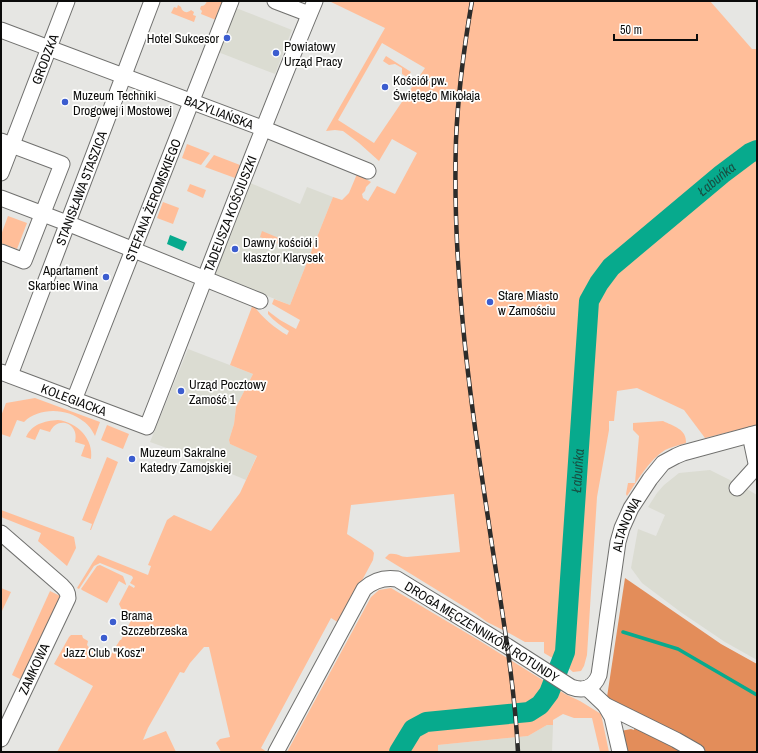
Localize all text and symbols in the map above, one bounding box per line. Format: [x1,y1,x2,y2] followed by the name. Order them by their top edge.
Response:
[614,16,697,42] scale bar
[620,22,642,38] text: 50 m
[147,30,219,47] place label: Hotel Sukcesor
[27,31,62,87] street label: GRODZKA
[222,33,232,43] marker: Hotel Sukcesor
[284,38,343,70] place label: Powiatowy Urząd Pracy
[271,48,281,58] marker: Powiatowy Urząd Pracy
[393,72,480,104] place label: Kościół pw. Świętego Mikołaja
[380,82,390,92] marker: Kościół pw. Świętego Mikołaja
[73,87,172,119] place label: Muzeum Techniki Drogowej i Mostowej
[182,91,257,133] street label: BAZYLIAŃSKA
[60,97,70,107] marker: Muzeum Techniki Drogowej i Mostowej
[52,128,111,248] street label: STANISŁAWA STASZICA
[121,136,185,264] street label: STEFANA ŻEROMSKIEGO
[200,153,260,274] street label: TADEUSZA KOŚCIUSZKI
[693,158,739,200] water label: Łabuńka
[243,234,324,266] place label: Dawny kościół i klasztor Klarysek
[230,244,240,254] marker: Dawny kościół i klasztor Klarysek
[28,262,98,294] place label: Apartament Skarbiec Wina
[101,272,111,282] marker: Apartament Skarbiec Wina
[498,287,559,319] place label: Stare Miasto w Zamościu
[485,297,495,307] marker: Stare Miasto w Zamościu
[189,376,267,408] place label: Urząd Pocztowy Zamość 1
[39,379,110,420] street label: KOLEGIACKA
[176,386,186,396] marker: Urząd Pocztowy Zamość 1
[140,444,231,476] place label: Muzeum Sakralne Katedry Zamojskiej
[567,448,588,494] water label: Łabuńka
[127,454,137,464] marker: Muzeum Sakralne Katedry Zamojskiej
[608,493,645,554] street label: ALTANOWA
[402,577,562,686] street label: DROGA MĘCZENNIKÓW ROTUNDY
[121,607,187,639] place label: Brama Szczebrzeska
[108,617,118,627] marker: Brama Szczebrzeska
[99,633,109,643] marker: Jazz Club "Kosz"
[15,640,54,697] street label: ZAMKOWA
[63,644,145,661] place label: Jazz Club "Kosz"

